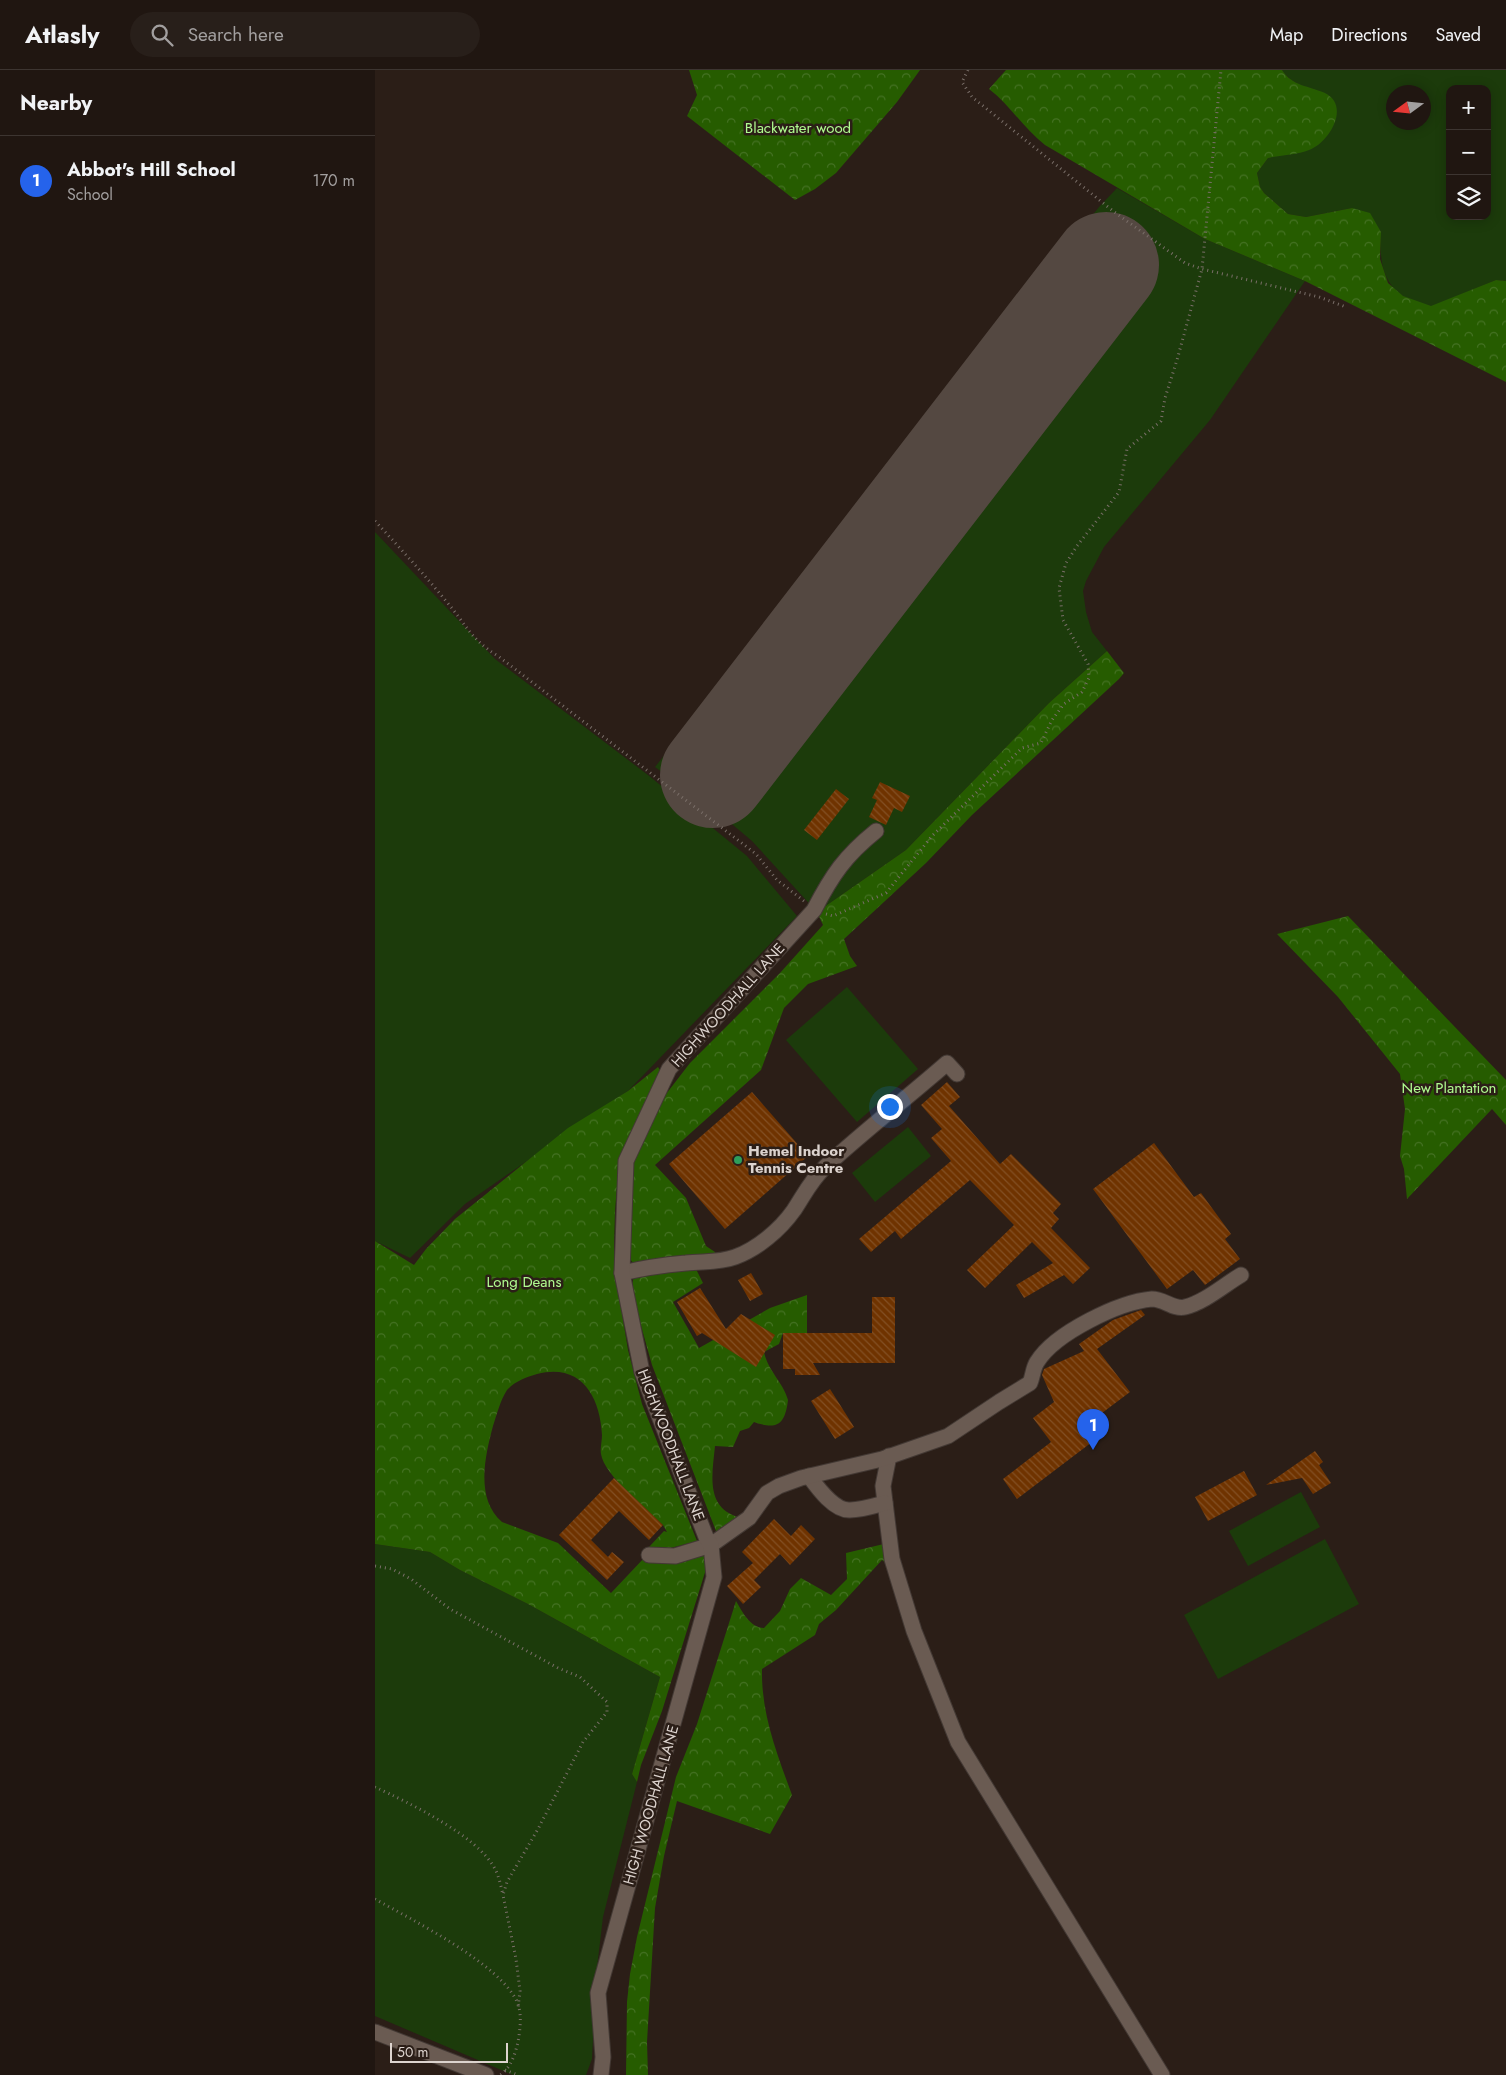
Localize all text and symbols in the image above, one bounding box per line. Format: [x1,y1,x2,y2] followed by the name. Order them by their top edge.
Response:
[130,12,480,57] search box
[25,17,100,52] text: Atlasly
[148,21,176,49] icon: search
[188,21,284,48] text: Search here
[1270,22,1303,48] text: Map
[1331,22,1407,48] text: Directions
[1435,22,1481,48] text: Saved
[1386,85,1431,130] north arrow
[1446,85,1491,220] map controls
[1446,85,1491,130] button: +
[20,88,92,118] text: Nearby
[745,117,851,139] park label: Blackwater wood
[1446,130,1491,175] button: −
[67,156,236,183] text: Abbot's Hill School
[32,169,40,192] text: 1
[313,169,355,192] text: 170 m
[1446,175,1491,220] button: layers
[67,183,113,206] text: School
[666,938,790,1072] street label: HIGHWOODHALL LANE
[1402,1077,1496,1099] park label: New Plantation
[877,1094,903,1120] your location
[748,1140,845,1179] place label: Hemel Indoor Tennis Centre
[732,1154,744,1166] marker: Hemel Indoor Tennis Centre
[487,1271,561,1293] park label: Long Deans
[632,1366,710,1524] street label: HIGHWOODHALL LANE
[1077,1409,1109,1450] pin: 1
[618,1722,684,1888] street label: HIGH WOODHALL LANE
[390,2040,507,2063] scale bar
[397,2042,428,2062] text: 50 m

